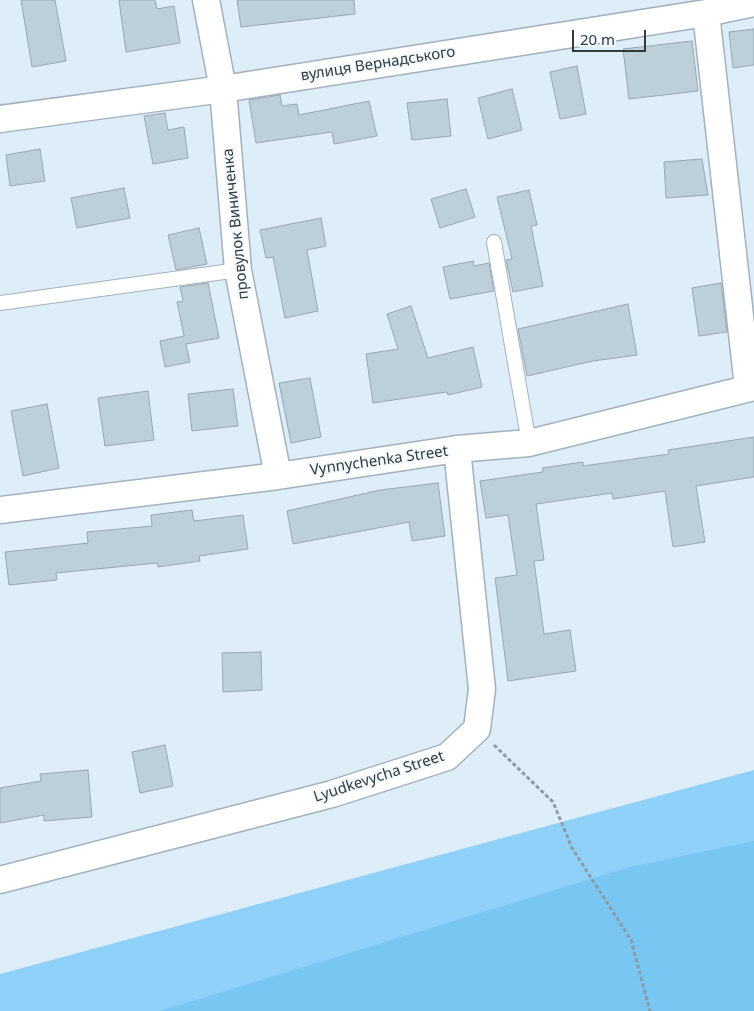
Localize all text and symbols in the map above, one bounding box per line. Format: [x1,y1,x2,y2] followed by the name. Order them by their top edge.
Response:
[574,20,648,52] scale bar
[580,29,615,49] text: 20 m
[299,43,457,85] street label: вулиця Вернадського
[219,148,253,300] street label: провулок Виниченка
[309,442,449,480] street label: Vynnychenka Street
[311,747,447,807] street label: Lyudkevycha Street

